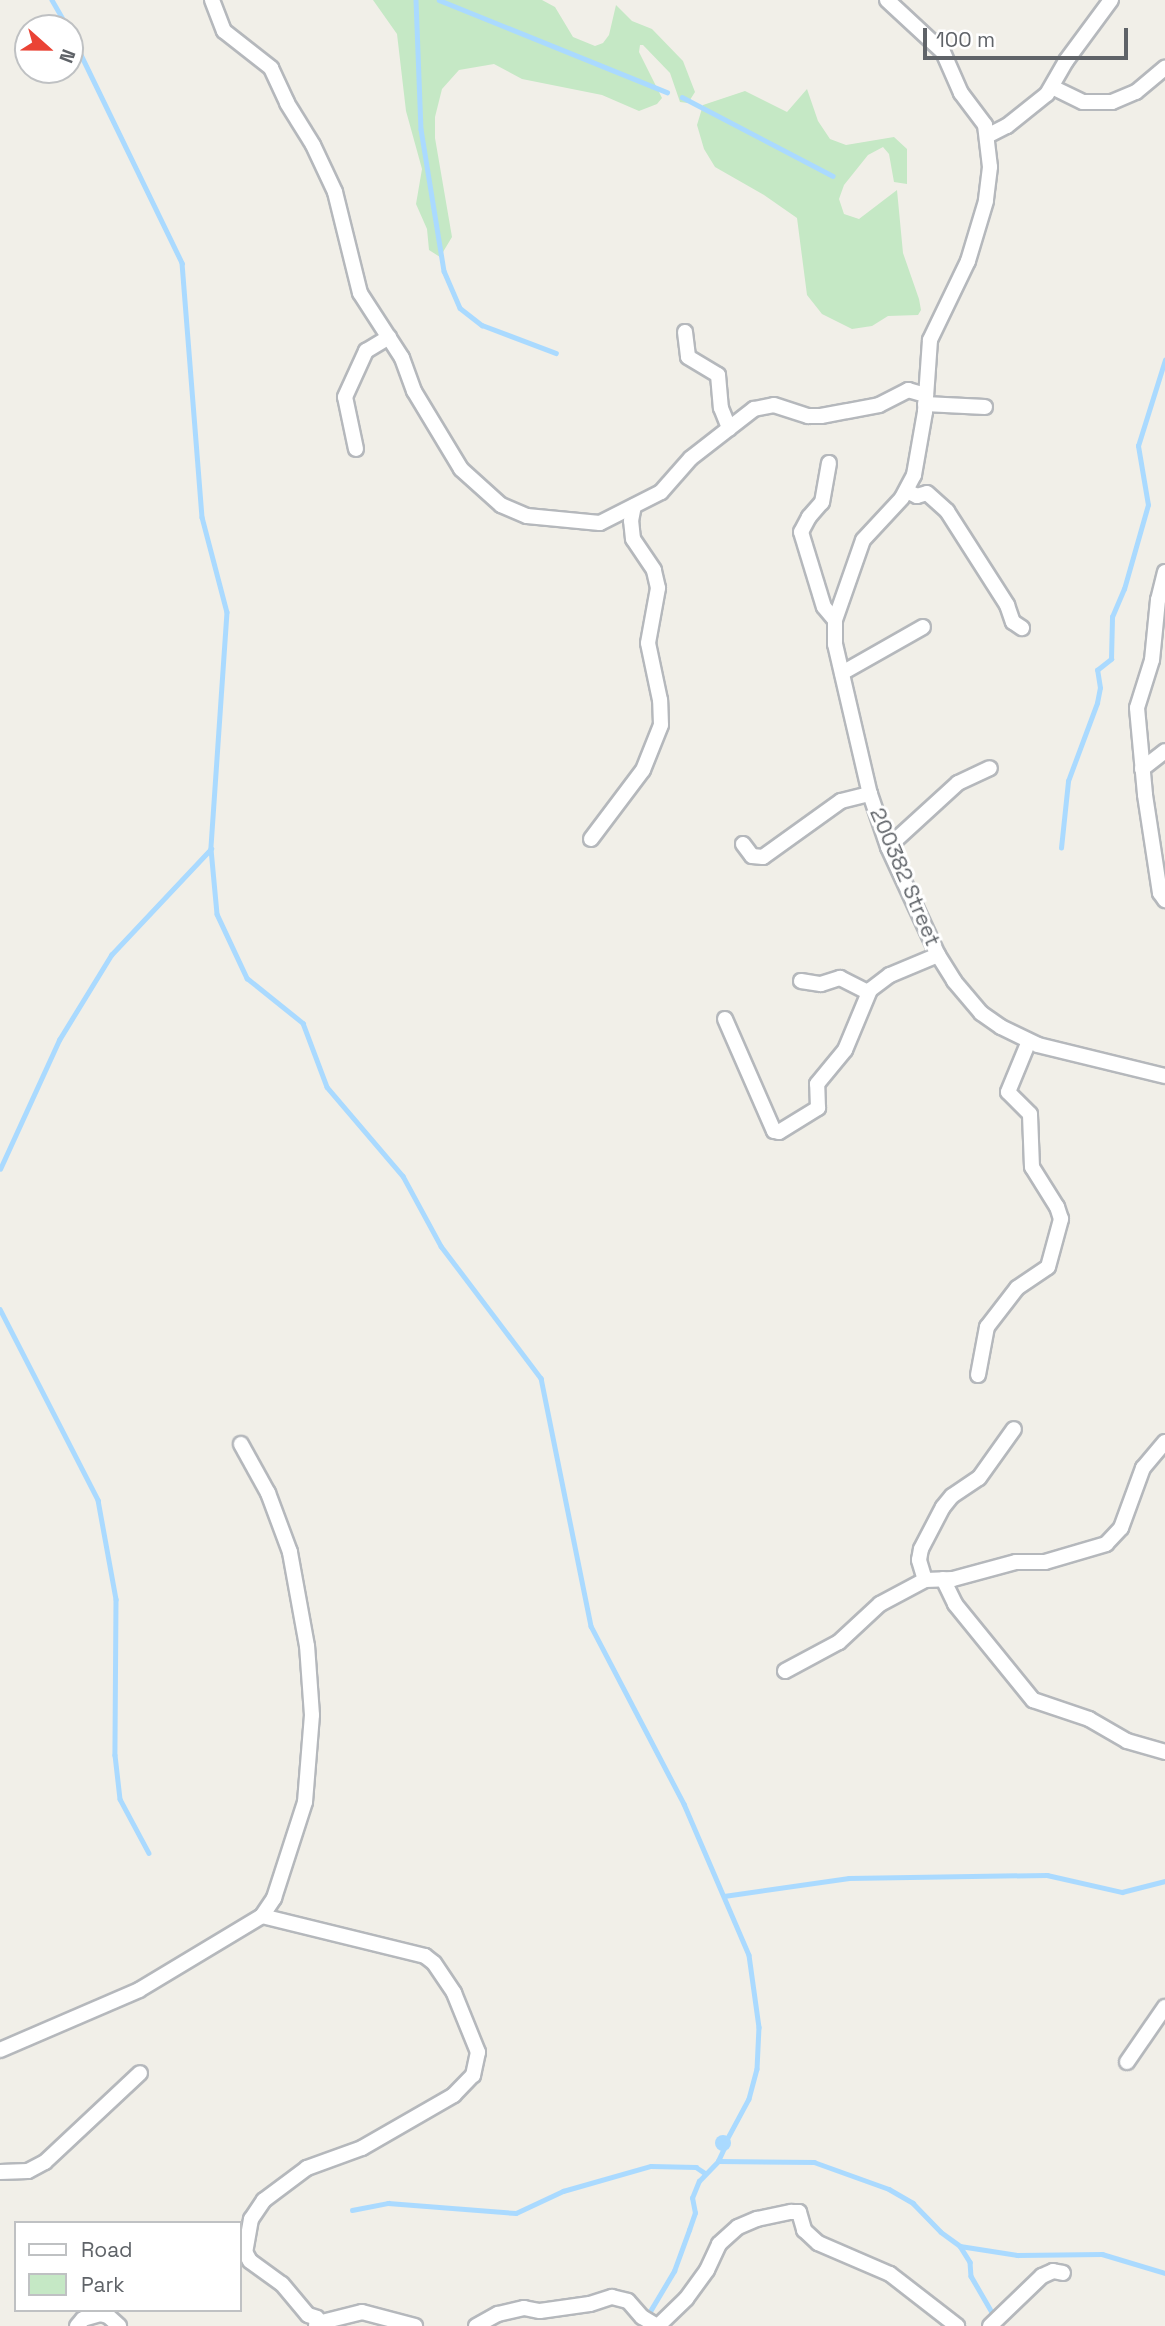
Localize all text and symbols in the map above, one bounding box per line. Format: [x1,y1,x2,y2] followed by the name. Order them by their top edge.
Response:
[14,14,84,84] north arrow
[927,14,1132,58] scale bar
[936,26,995,53] text: 100 m
[53,46,81,66] text: N
[865,804,945,950] street label: 200382 Street
[14,2221,242,2312] legend
[81,2236,133,2263] text: Road
[81,2271,125,2298] text: Park

